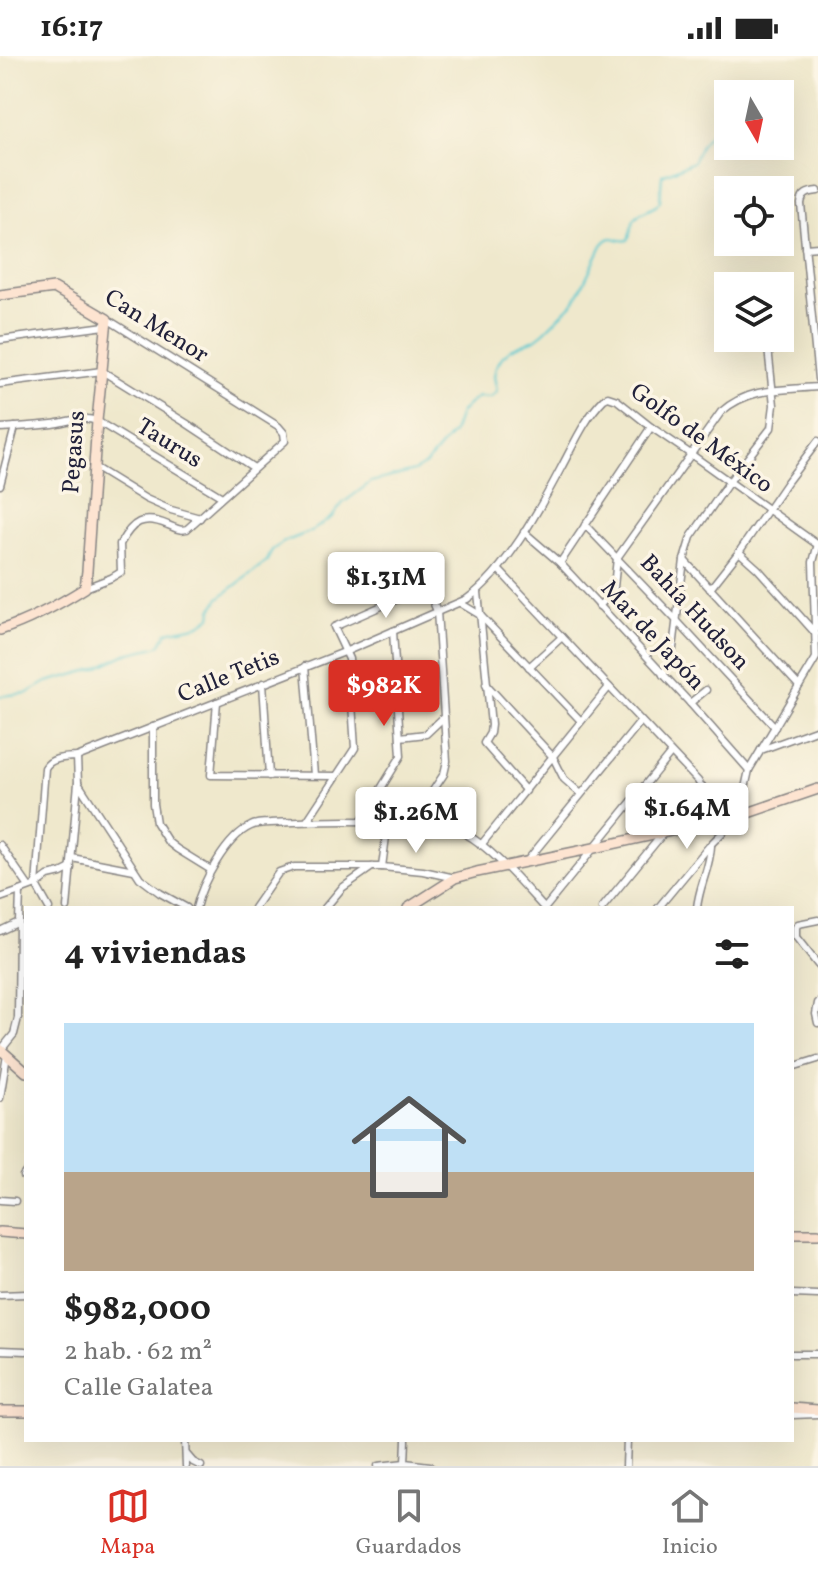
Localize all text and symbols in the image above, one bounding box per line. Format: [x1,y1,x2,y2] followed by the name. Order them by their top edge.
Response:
[40,7,103,49] text: 16:17
[714,80,794,160] north arrow
[714,80,794,352] map controls
[714,176,794,256] button: locate
[714,272,794,352] button: layers
[97,282,215,372] street label: Can Menor
[623,376,779,502] street label: Golfo de México
[55,409,95,495] street label: Pegasus
[129,411,209,477] street label: Taurus
[631,547,757,679] street label: Bahía Hudson
[321,552,451,620] pin: $1.31M
[346,560,426,596] text: $1.31M
[592,573,712,699] street label: Mar de Japón
[173,641,285,713] street label: Calle Tetis
[328,660,440,728] pin: $982K
[346,668,422,704] text: $982K
[622,783,752,851] pin: $1.64M
[351,787,481,855] pin: $1.26M
[643,791,731,827] text: $1.64M
[373,795,459,831] text: $1.26M
[64,931,247,978] text: 4 viviendas
[710,932,754,976] icon: filters
[337,1075,481,1219] icon: home
[64,1287,211,1334] text: $982,000
[64,1334,212,1370] text: 2 hab. · 62 m²
[64,1370,213,1406] text: Calle Galatea
[100,1484,155,1563] tab: Mapa
[356,1484,461,1563] tab: Guardados
[662,1484,718,1563] tab: Inicio

